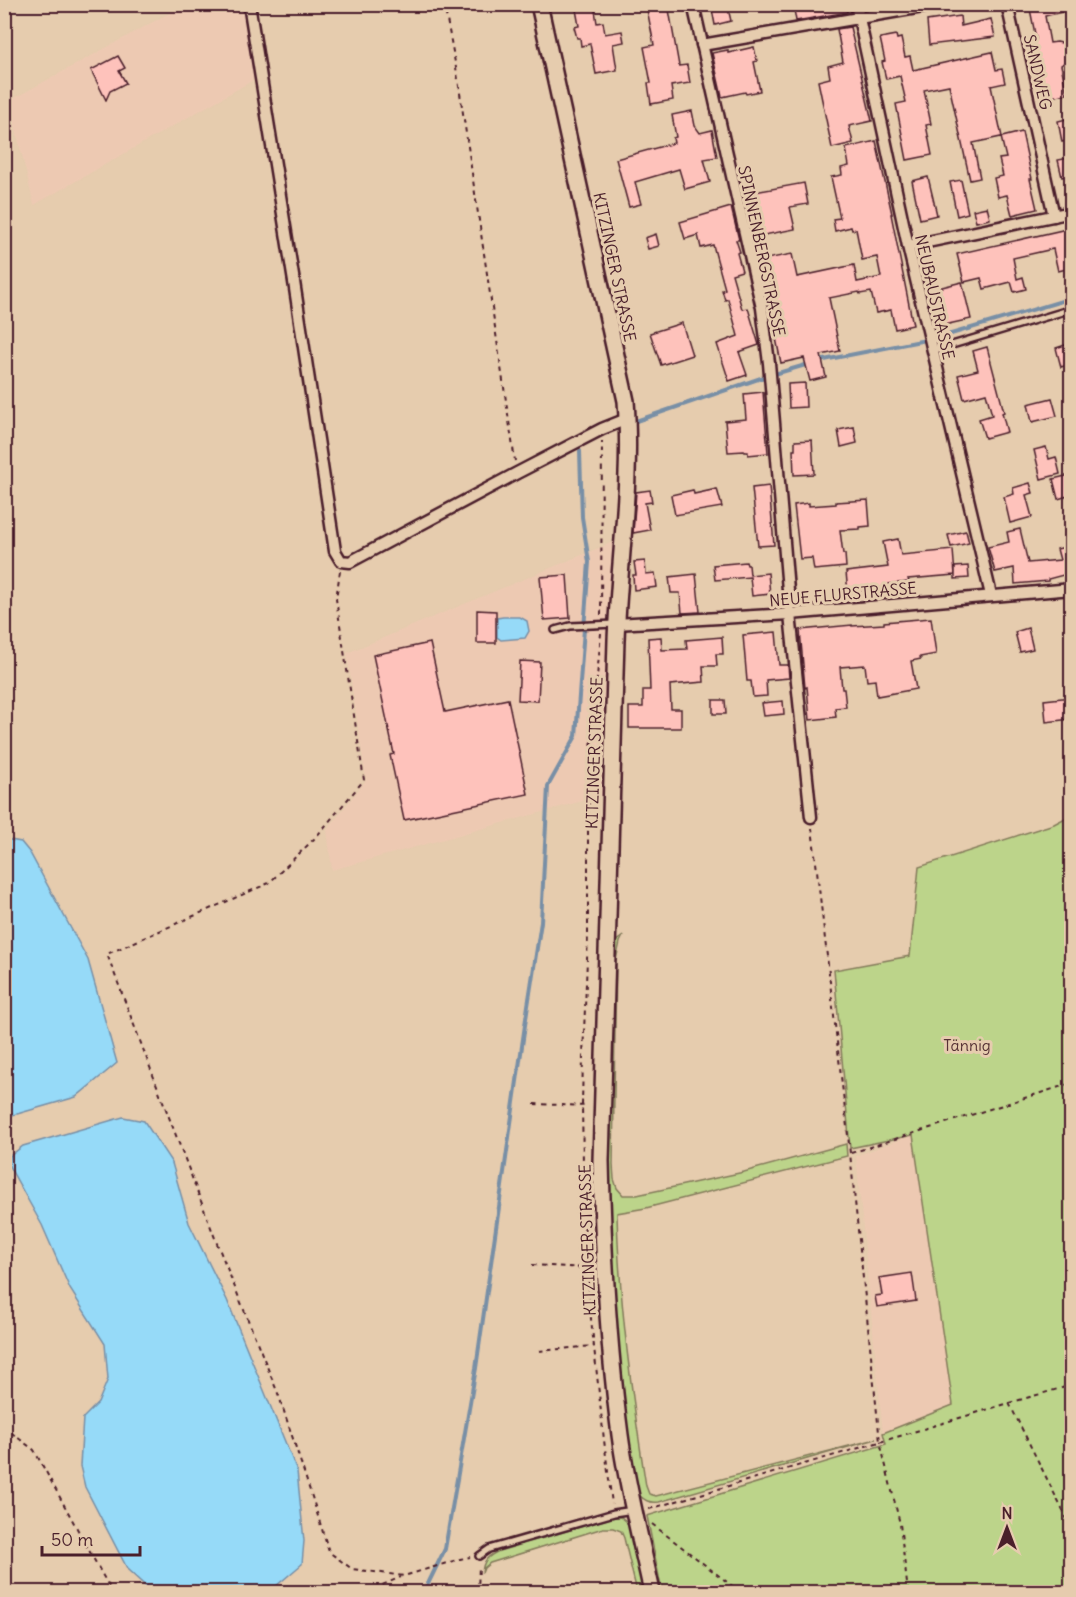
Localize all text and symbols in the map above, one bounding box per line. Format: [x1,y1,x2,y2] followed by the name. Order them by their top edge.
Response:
[1020,32,1056,112] street label: SANDWEG
[734,164,790,338] street label: SPINNENBERGSTRASSE
[589,190,641,344] street label: KITZINGER STRASSE
[911,232,959,362] street label: NEUBAUSTRASSE
[768,578,918,610] street label: NEUE FLURSTRASSE
[581,677,607,829] street label: KITZINGER STRASSE
[943,1035,991,1055] park label: Tännig
[574,1164,600,1316] street label: KITZINGER STRASSE
[977,1498,1037,1558] north arrow
[1001,1503,1013,1523] text: N
[42,1519,140,1557] scale bar
[51,1528,93,1551] text: 50 m

